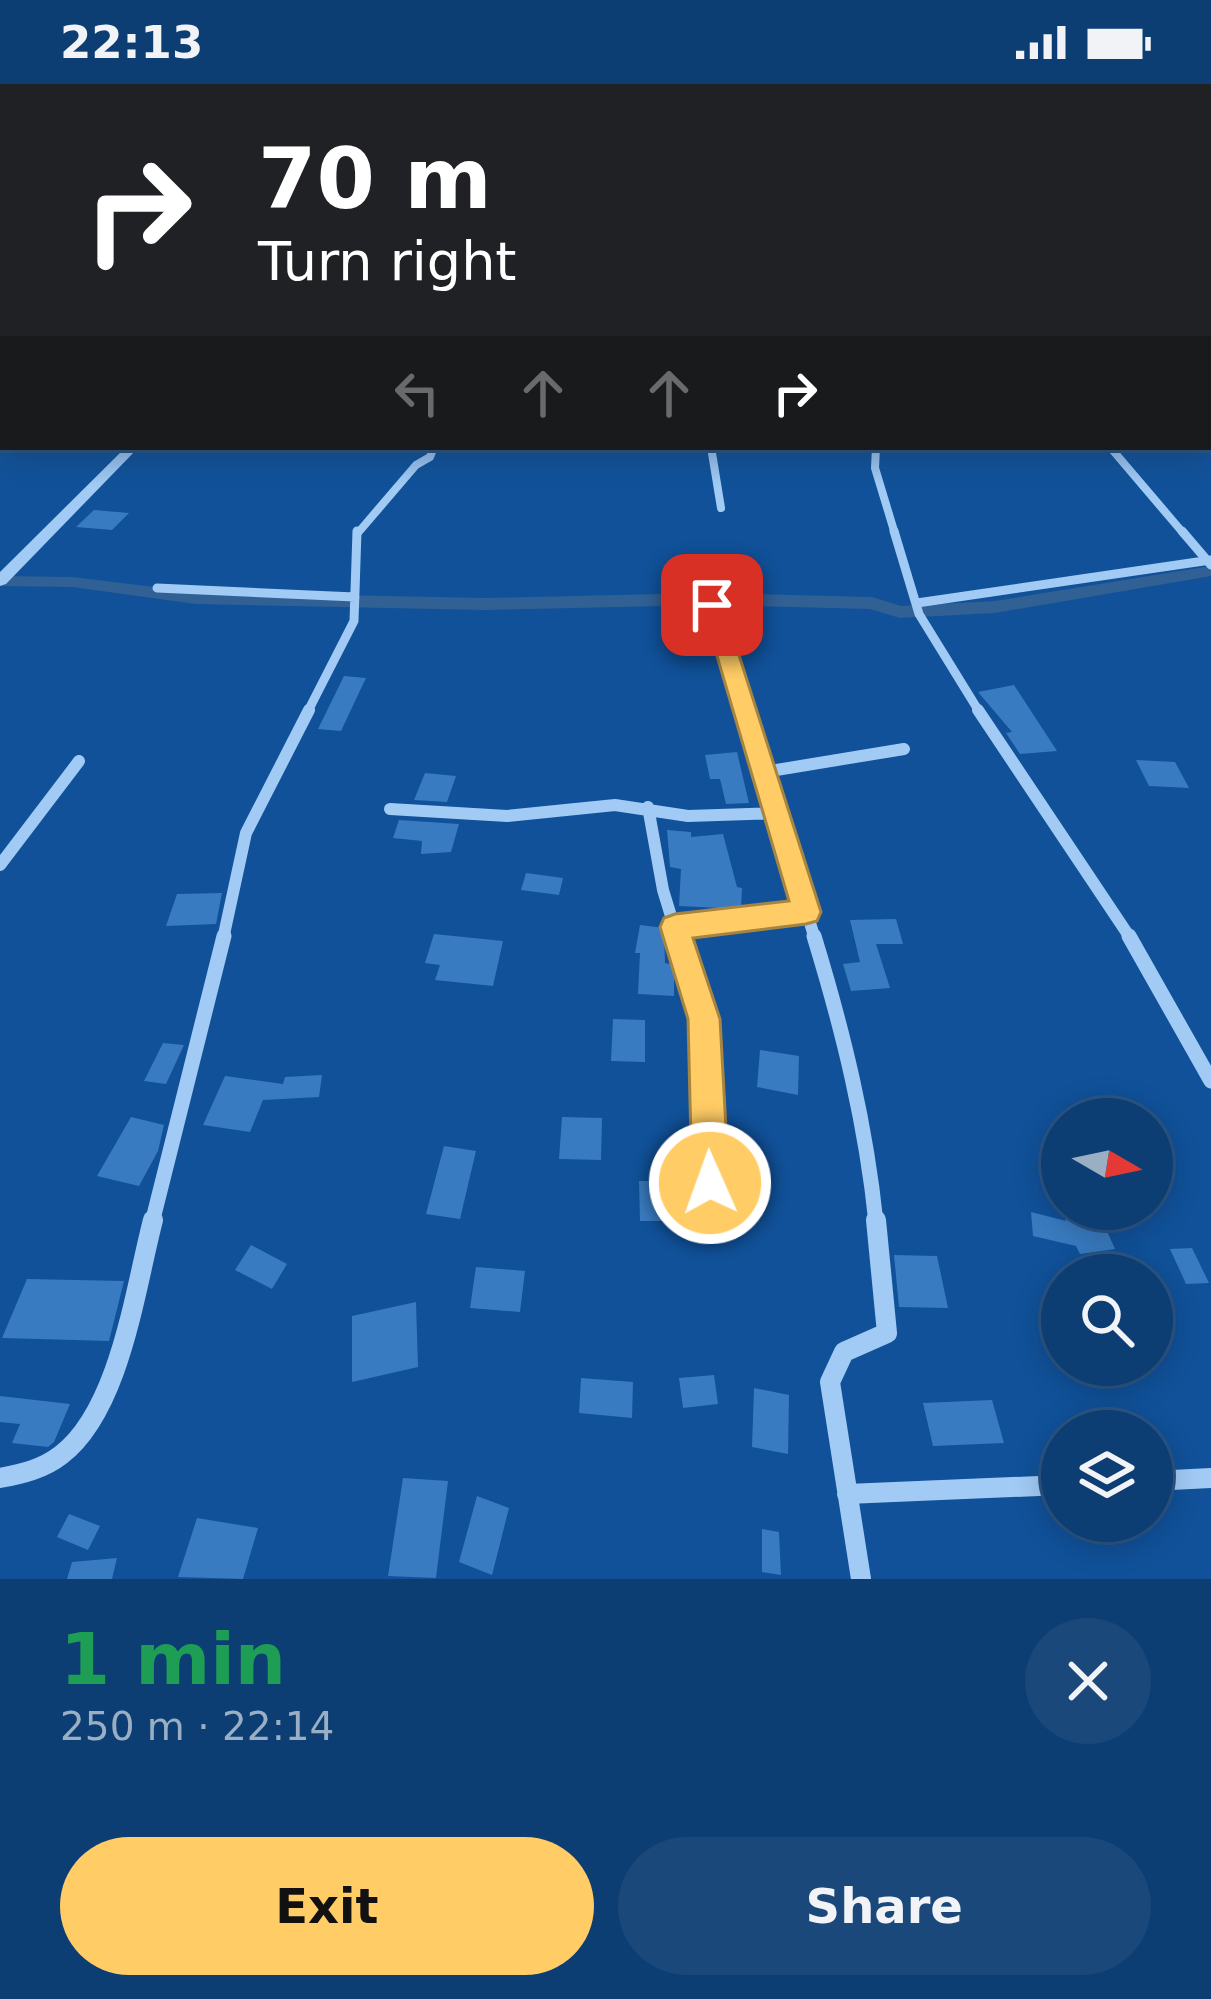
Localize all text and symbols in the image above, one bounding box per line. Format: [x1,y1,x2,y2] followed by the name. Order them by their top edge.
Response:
[60,16,203,69] text: 22:13
[258,130,492,228] text: 70 m
[60,132,216,288] icon: right
[258,230,517,293] text: Turn right
[384,360,450,426] icon: left
[510,360,576,426] icon: ahead
[636,360,702,426] icon: ahead
[762,360,828,426] icon: right
[661,554,763,656] pin
[679,572,745,638] icon: arrive
[1041,1098,1173,1230] north arrow
[1041,1098,1173,1542] map controls
[647,1120,773,1246] position arrow
[1041,1254,1173,1386] button: search
[1041,1410,1173,1542] button: layers
[60,1617,286,1701] text: 1 min
[1025,1618,1151,1744] button: close
[60,1704,334,1749] text: 250 m · 22:14
[60,1837,594,1975] button: Exit
[618,1837,1151,1975] button: Share

